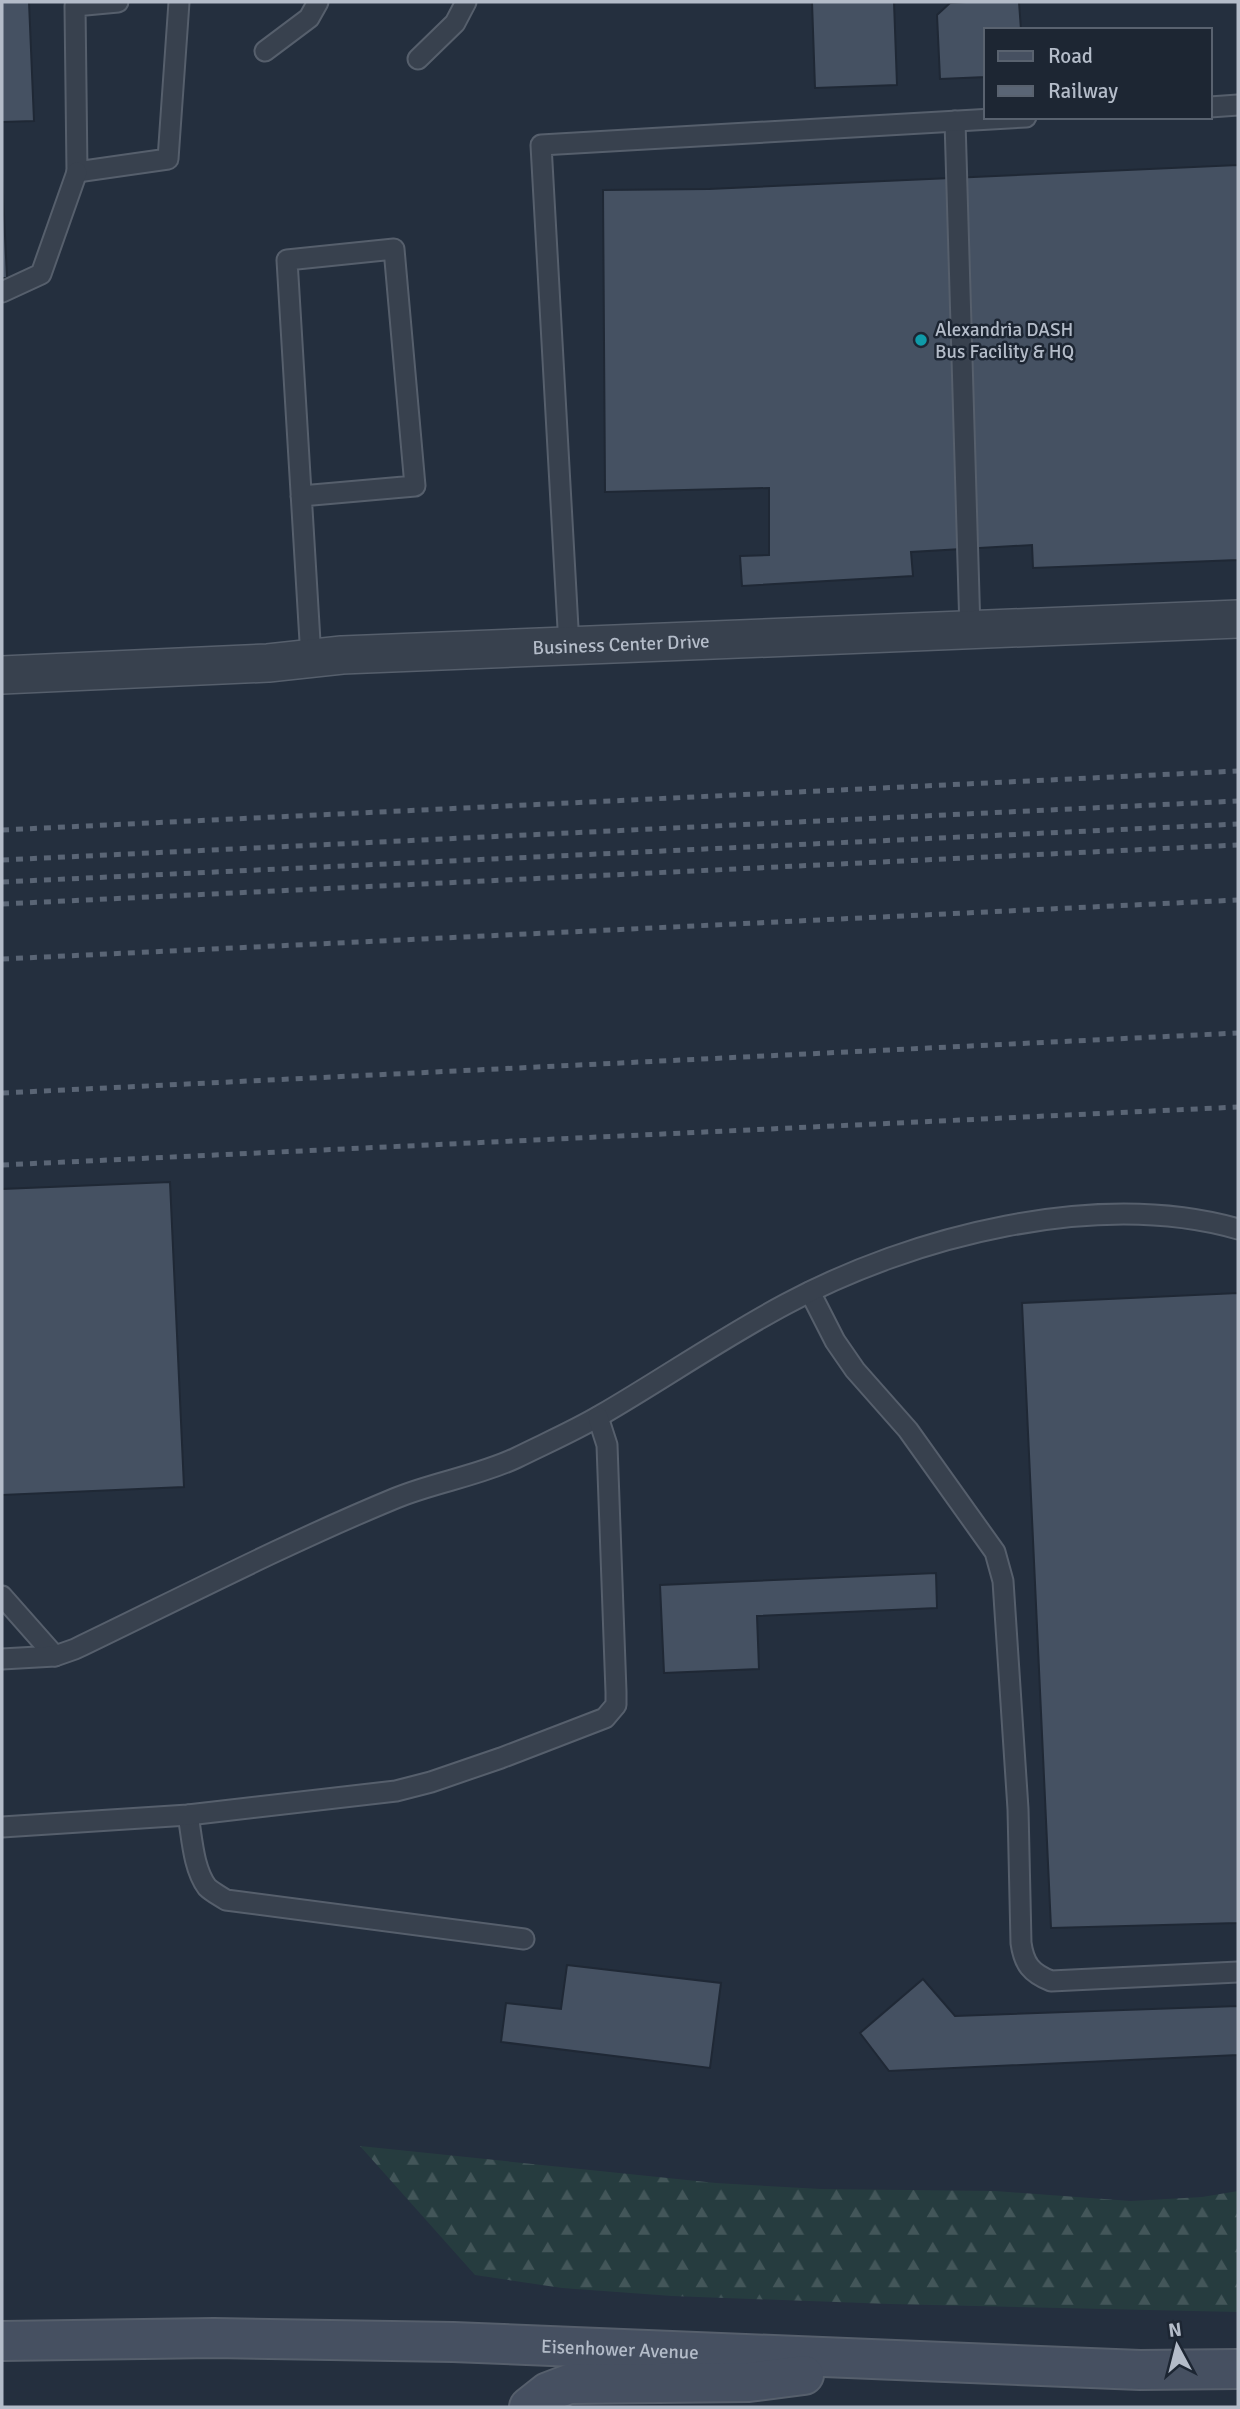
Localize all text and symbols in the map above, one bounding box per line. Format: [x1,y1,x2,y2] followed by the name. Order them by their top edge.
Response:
[984,28,1212,119] legend
[1048,43,1093,69] text: Road
[1048,78,1118,104] text: Railway
[935,318,1074,364] place label: Alexandria DASH Bus Facility & HQ
[913,332,929,348] marker: Alexandria DASH Bus Facility & HQ
[532,629,710,660] street label: Business Center Drive
[1142,2311,1212,2381] north arrow
[1167,2317,1183,2343] text: N
[540,2335,699,2365] street label: Eisenhower Avenue

